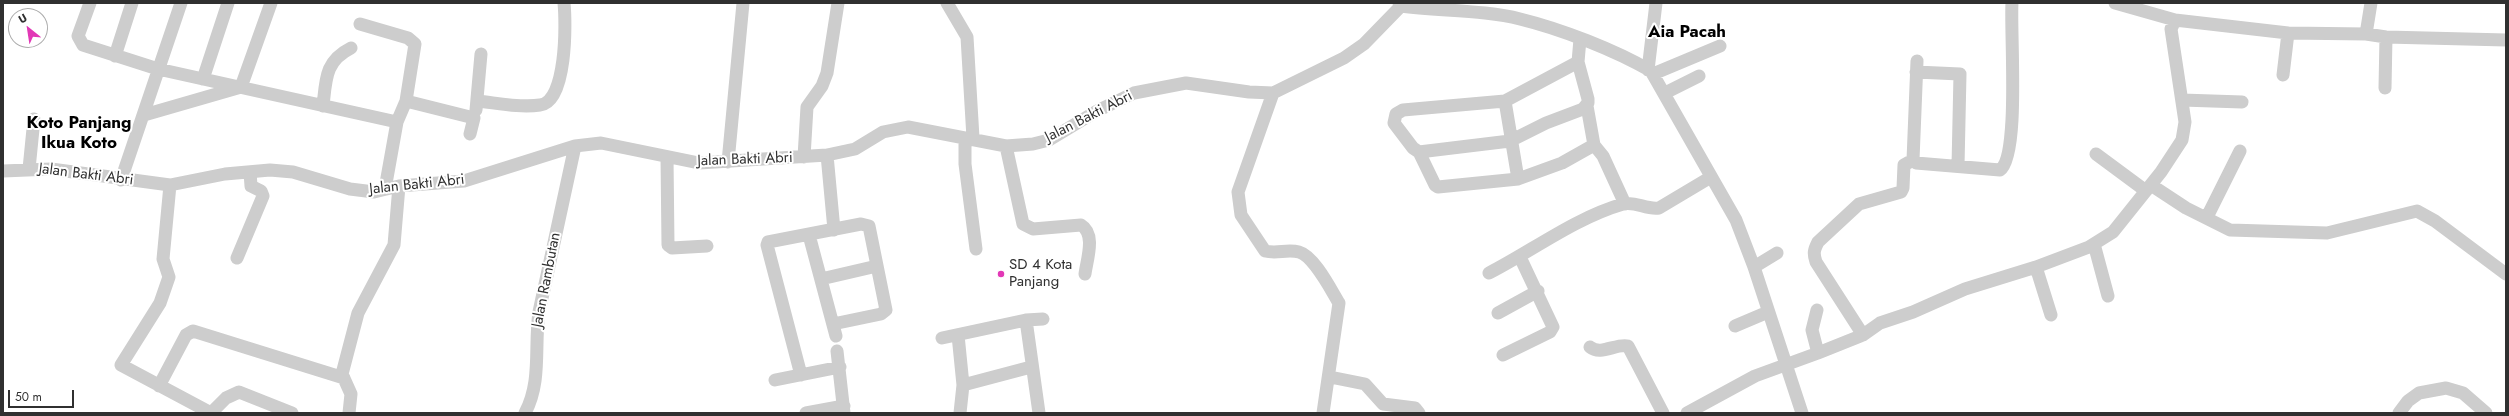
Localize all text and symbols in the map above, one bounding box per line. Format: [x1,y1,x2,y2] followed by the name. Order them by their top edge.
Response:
[8,8,48,48] north arrow
[15,10,30,27] text: U
[1648,23,1726,43] district label: Aia Pacah
[1042,87,1136,147] street label: Jalan Bakti Abri
[27,114,131,154] district label: Koto Panjang Ikua Koto
[697,149,793,171] street label: Jalan Bakti Abri
[37,160,135,190] street label: Jalan Bakti Abri
[369,171,465,199] street label: Jalan Bakti Abri
[529,231,565,329] street label: Jalan Rambutan
[1009,256,1072,291] place label: SD 4 Kota Panjang
[996,269,1006,279] marker: SD 4 Kota Panjang
[10,382,76,408] scale bar
[15,388,42,406] text: 50 m

